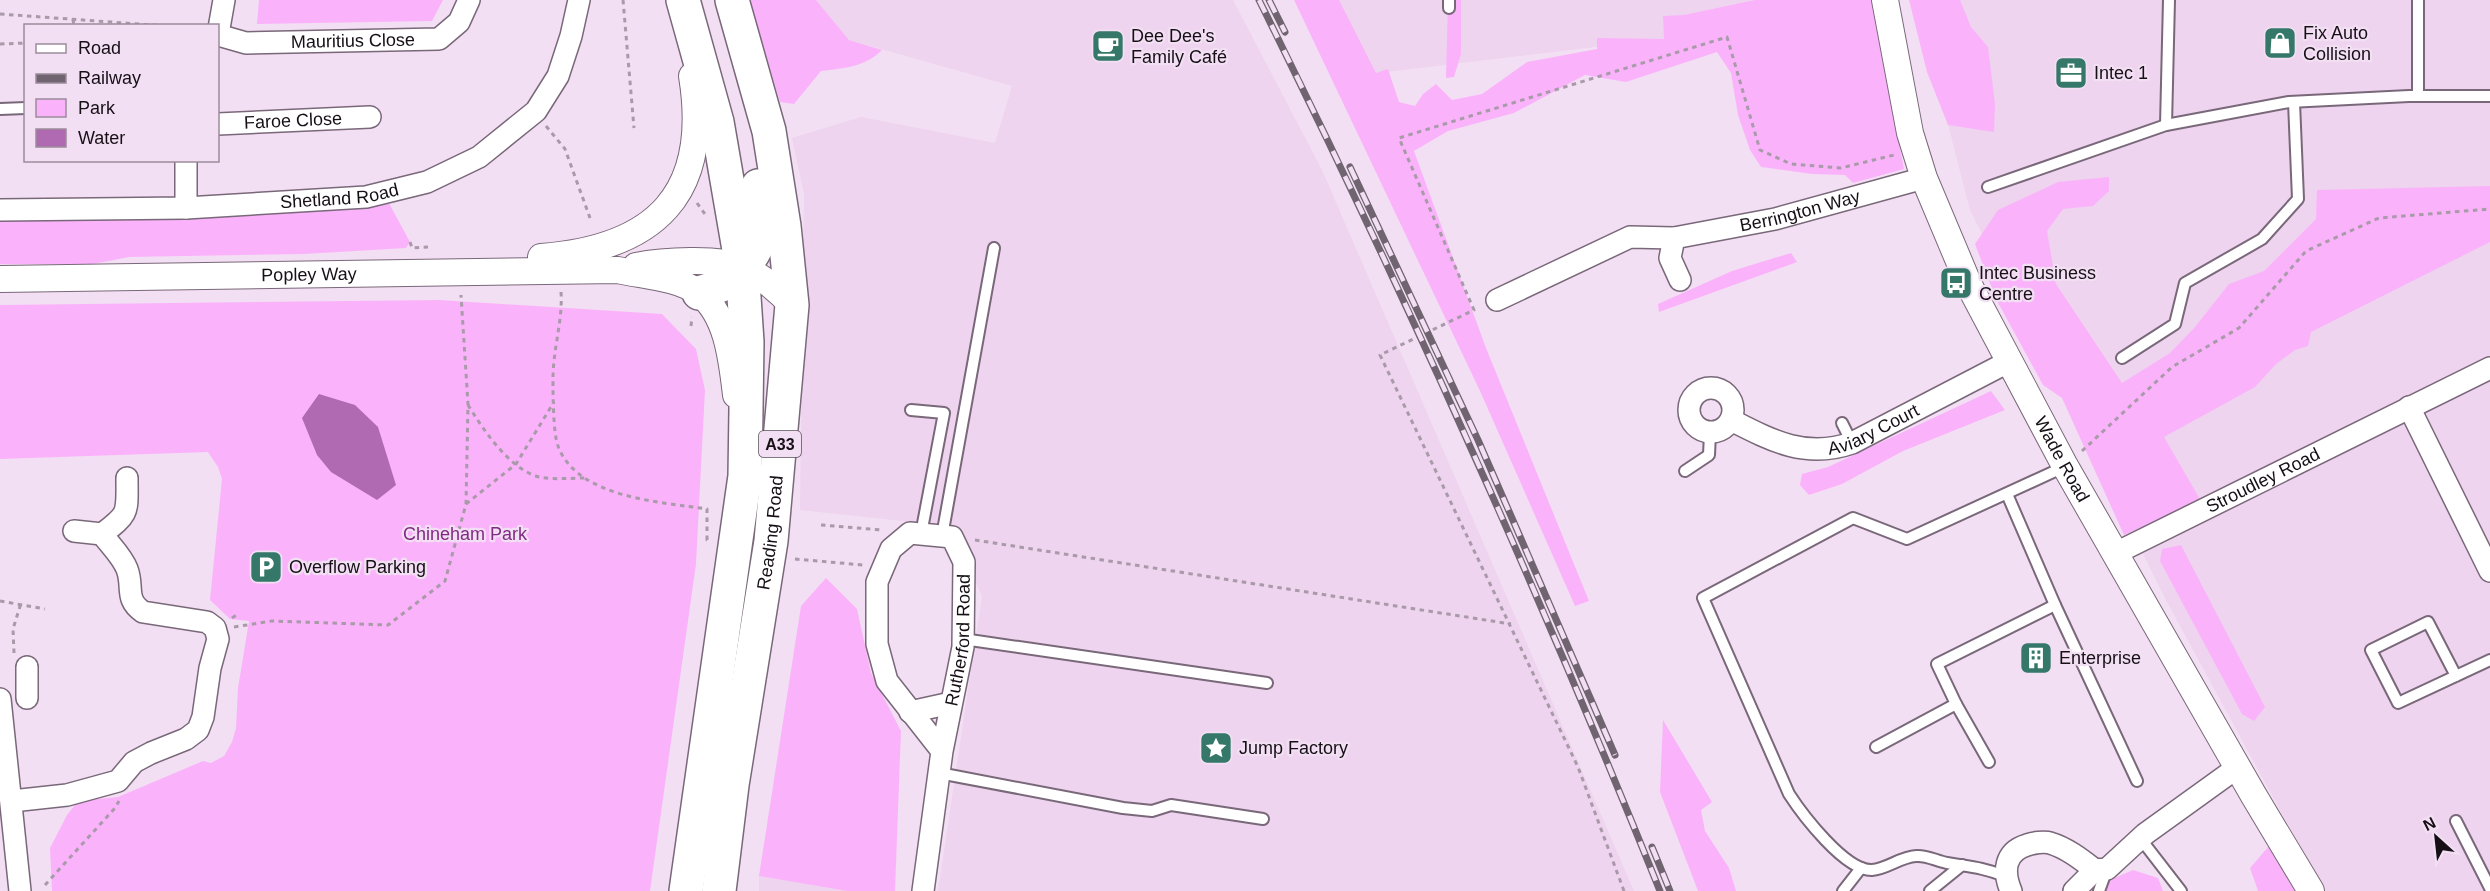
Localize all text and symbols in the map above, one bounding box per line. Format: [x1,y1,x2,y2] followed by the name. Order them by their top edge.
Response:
[2303,23,2371,64] place label: Fix Auto Collision
[24,24,219,162] legend
[2262,25,2298,61] shop icon: Fix Auto Collision
[1131,26,1227,67] place label: Dee Dee's Family Café
[1090,28,1126,64] cafe icon: Dee Dee's Family Café
[291,30,415,52] street label: Mauritius Close
[78,38,121,58] text: Road
[2053,55,2089,91] office icon: Intec 1
[2094,63,2148,83] place label: Intec 1
[78,68,141,88] text: Railway
[78,98,116,118] text: Park
[243,108,342,133] street label: Faroe Close
[78,128,125,148] text: Water
[280,179,401,212] street label: Shetland Road
[1738,186,1862,235] street label: Berrington Way
[1979,263,2096,304] place label: Intec Business Centre
[261,264,357,285] street label: Popley Way
[1938,265,1974,301] bus stop icon: Intec Business Centre
[1826,400,1922,459] street label: Aviary Court
[2031,413,2093,506] street label: Wade Road
[759,431,801,457] road number: A33
[2203,444,2323,517] street label: Stroudley Road
[753,475,787,591] street label: Reading Road
[403,524,528,544] park label: Chineham Park
[248,549,284,585] parking icon: Overflow Parking
[289,557,426,577] place label: Overflow Parking
[941,574,974,708] street label: Rutherford Road
[2018,640,2054,676] building icon: Enterprise
[2059,648,2141,668] place label: Enterprise
[1198,730,1234,766] place icon: Jump Factory
[1239,738,1348,758] place label: Jump Factory
[2406,807,2466,867] north arrow
[2420,814,2438,834] text: N

